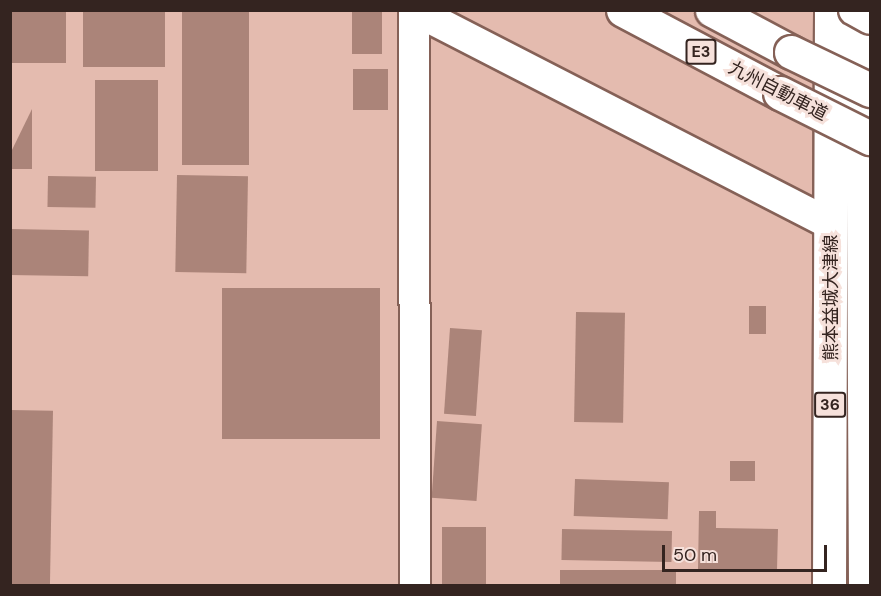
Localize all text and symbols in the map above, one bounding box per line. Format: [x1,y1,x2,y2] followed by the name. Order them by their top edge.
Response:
[684,39,718,65] road number: E3
[725,57,831,125] street label: 九州自動車道
[820,235,842,361] street label: 熊本益城大津線
[814,392,846,418] road number: 36
[665,533,830,571] scale bar
[673,543,717,567] text: 50 m

